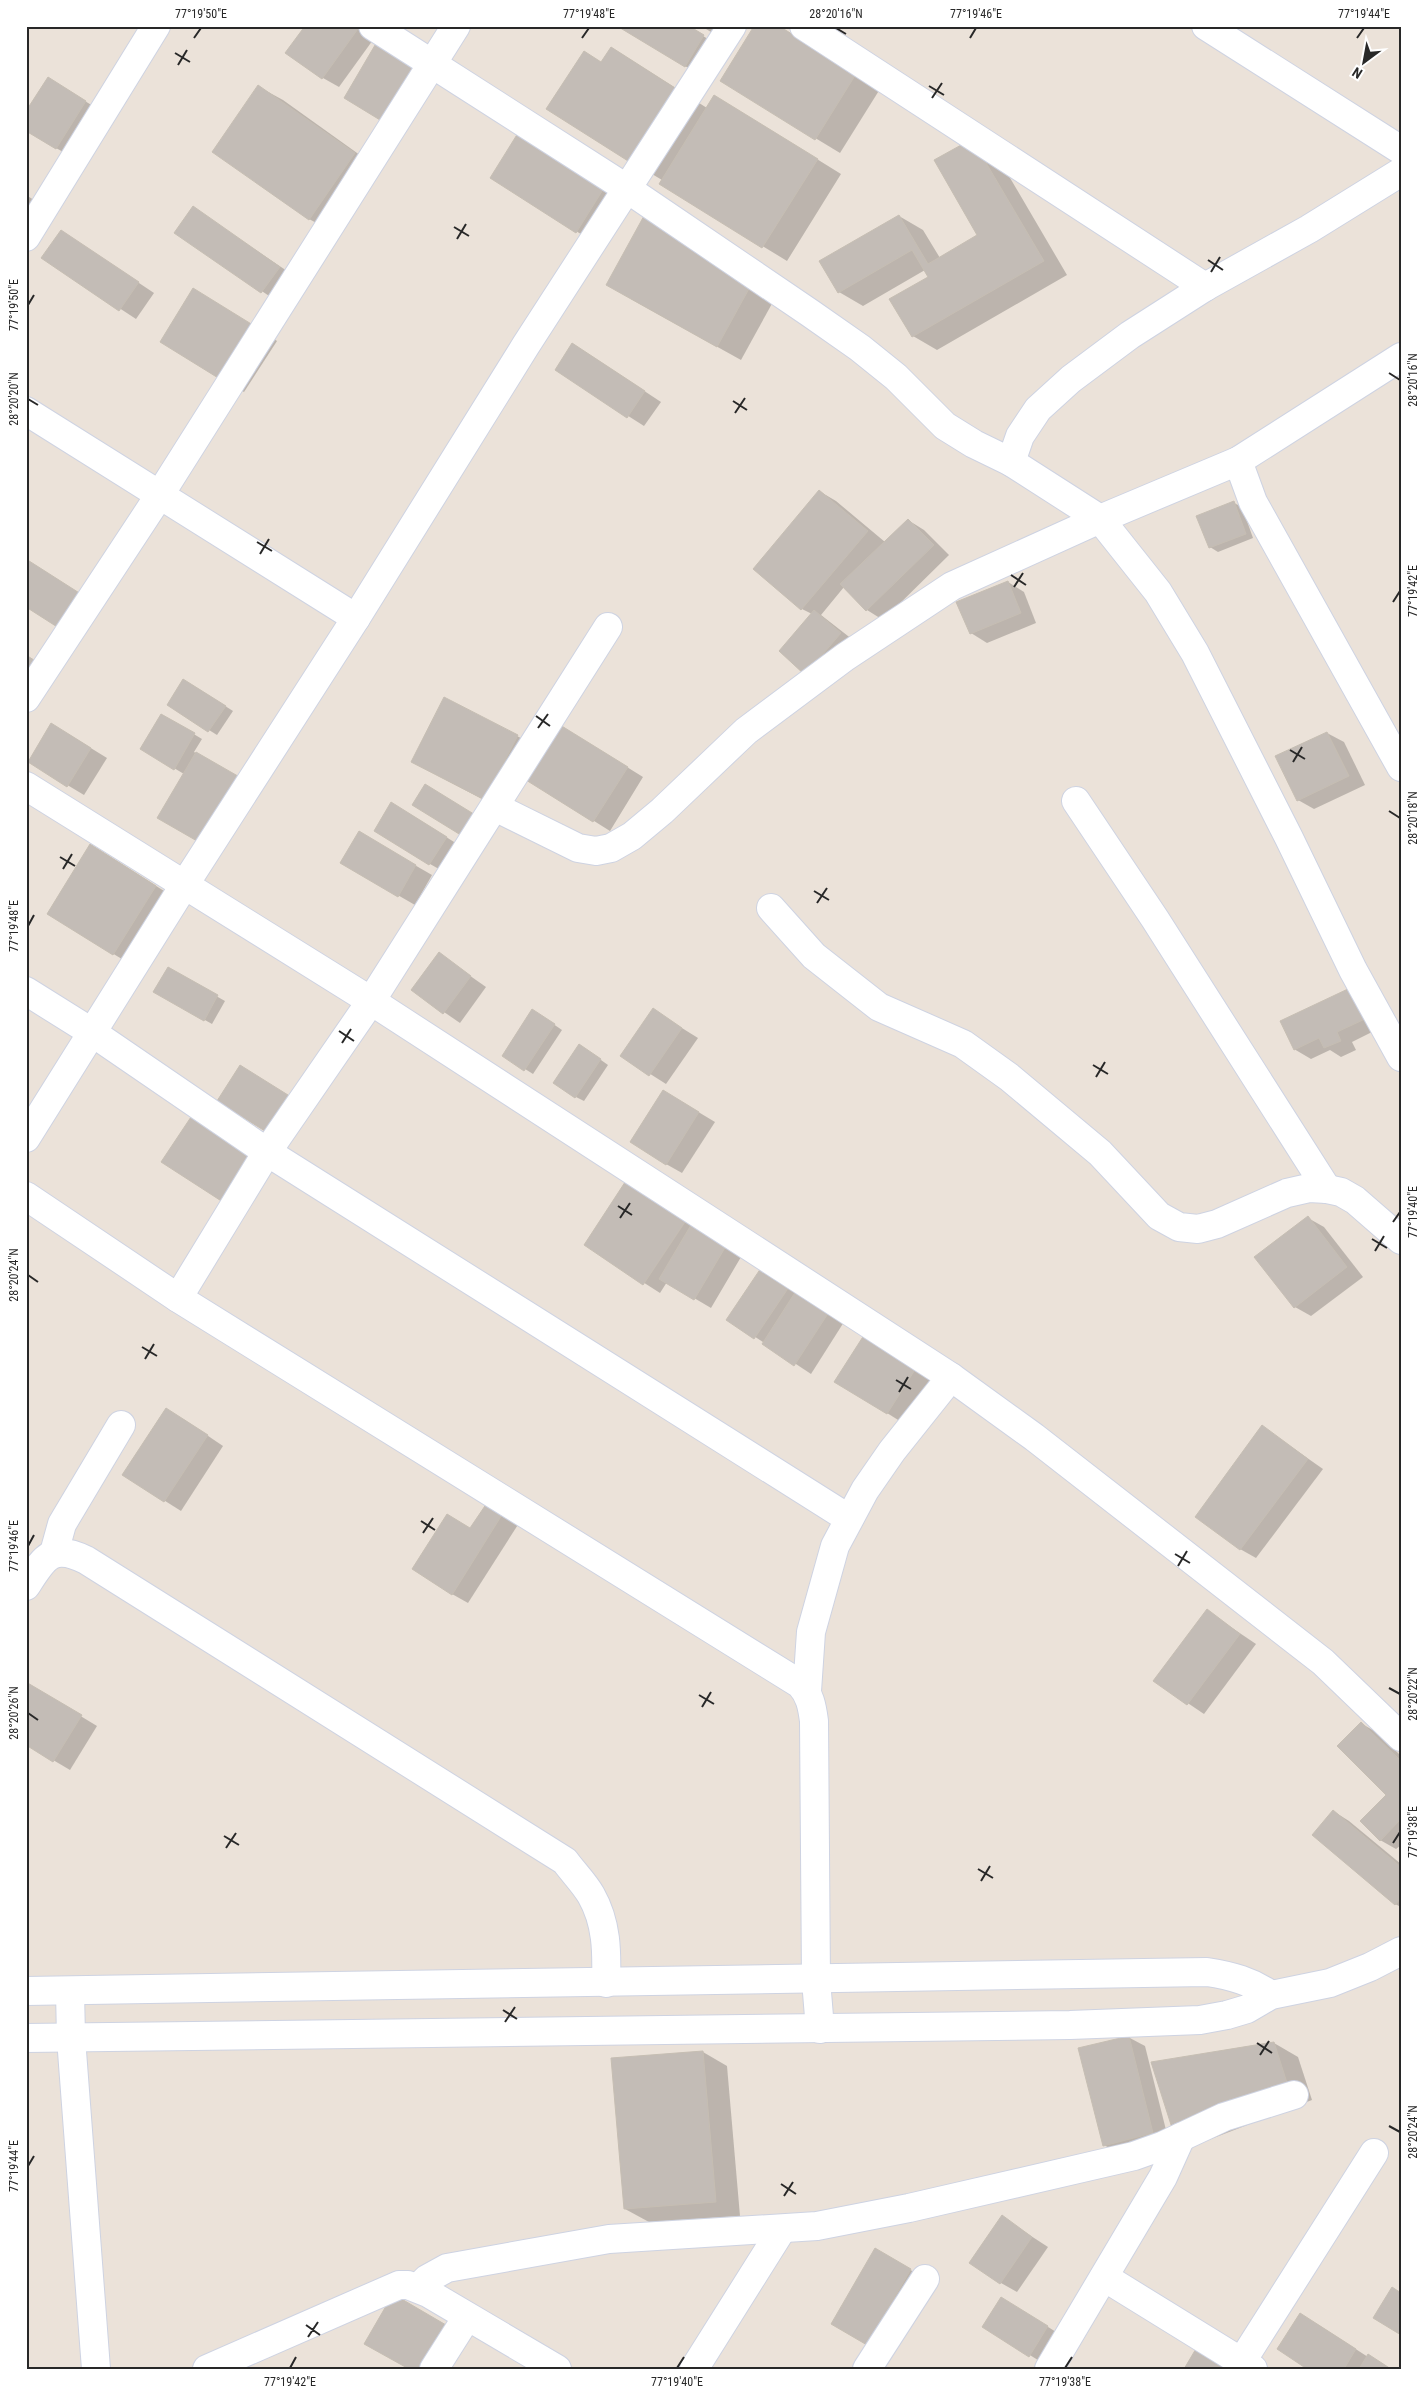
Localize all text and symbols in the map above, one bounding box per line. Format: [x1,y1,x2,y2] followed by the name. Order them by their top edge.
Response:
[175,7,227,21] text: 77°19'50"E
[563,7,615,21] text: 77°19'48"E
[809,7,863,21] text: 28°20'16"N
[950,7,1002,21] text: 77°19'46"E
[1338,7,1390,21] text: 77°19'44"E
[1340,38,1390,88] north arrow
[1349,64,1365,82] text: N
[7,279,21,331] text: 77°19'50"E
[1406,353,1420,407] text: 28°20'16"N
[7,372,21,426] text: 28°20'20"N
[1406,565,1420,617] text: 77°19'42"E
[1406,791,1420,845] text: 28°20'18"N
[7,900,21,952] text: 77°19'48"E
[1406,1186,1420,1238] text: 77°19'40"E
[7,1248,21,1302] text: 28°20'24"N
[7,1520,21,1572] text: 77°19'46"E
[1406,1667,1420,1721] text: 28°20'22"N
[7,1686,21,1740] text: 28°20'26"N
[1406,1806,1420,1858] text: 77°19'38"E
[1406,2105,1420,2159] text: 28°20'24"N
[7,2140,21,2192] text: 77°19'44"E
[264,2375,316,2389] text: 77°19'42"E
[651,2375,703,2389] text: 77°19'40"E
[1039,2375,1091,2389] text: 77°19'38"E

